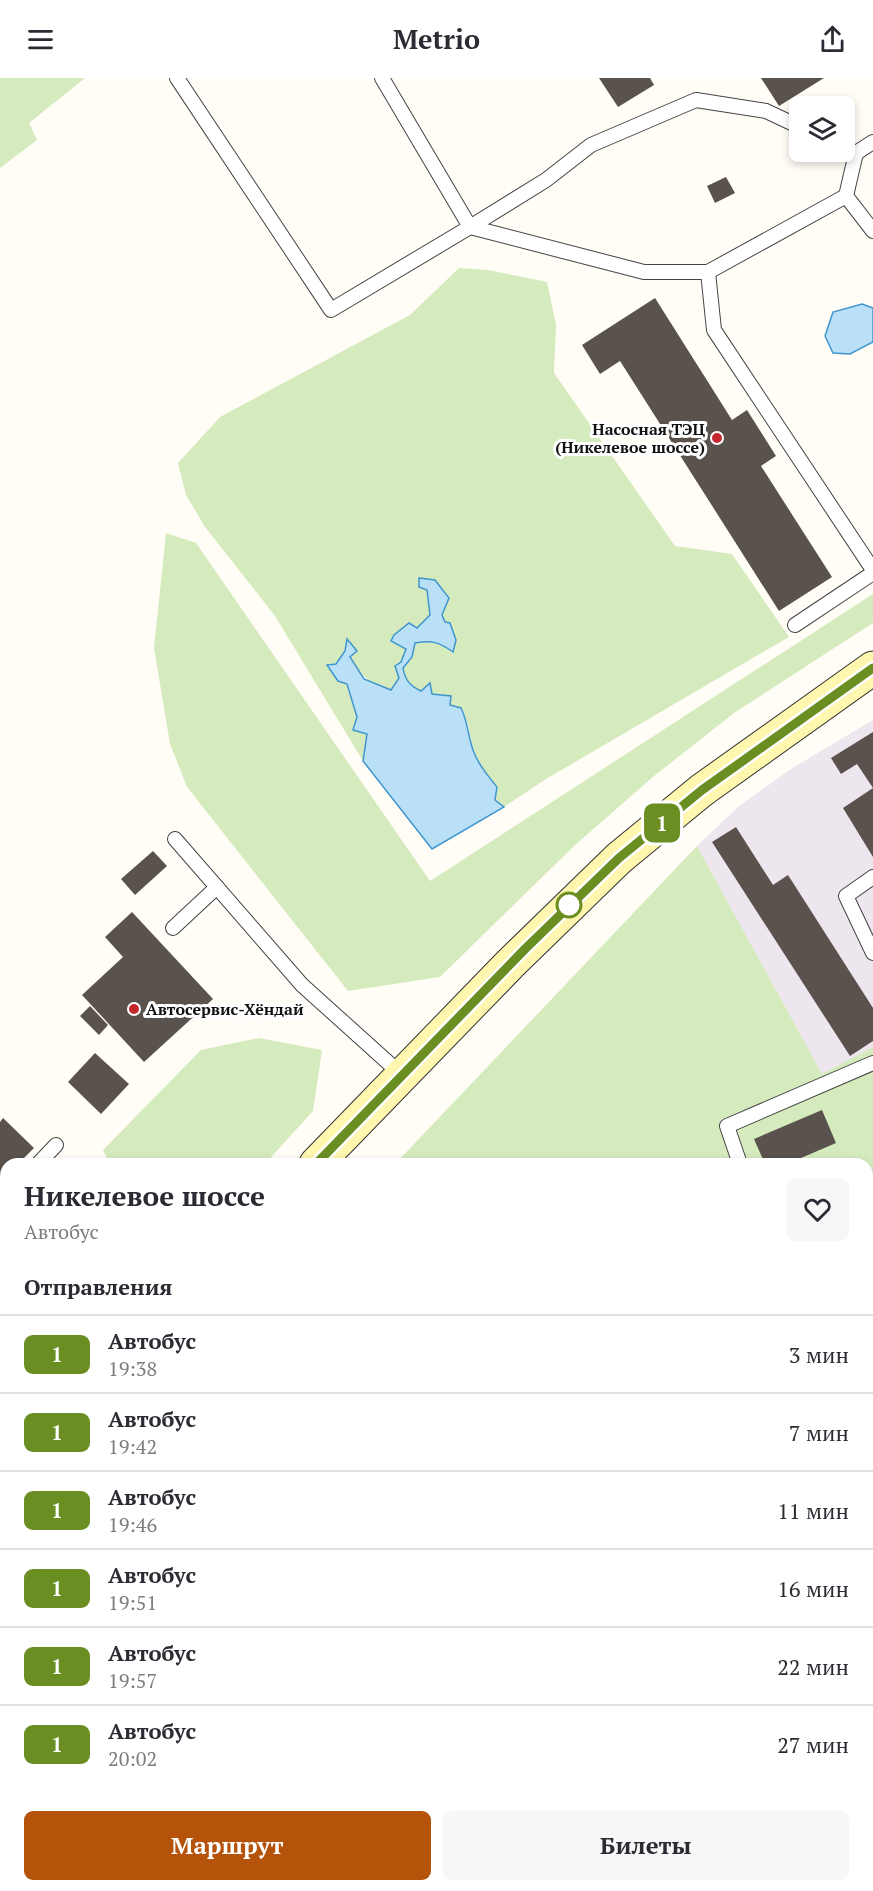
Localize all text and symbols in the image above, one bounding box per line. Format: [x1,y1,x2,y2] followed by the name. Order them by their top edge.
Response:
[393,21,480,57] text: Metrio
[24,23,57,56] icon: menu
[816,23,849,56] icon: share
[789,96,855,162] map controls
[789,96,855,162] button: layers
[555,418,706,458] place label: Насосная ТЭЦ (Никелевое шоссе)
[710,431,724,445] marker: Насосная ТЭЦ (Никелевое шоссе)
[642,804,682,842] line badge: 1
[656,809,668,837] text: 1
[556,892,582,918] unlabelled marker
[146,998,304,1020] place label: Автосервис-Хёндай
[127,1002,141,1016] marker: Автосервис-Хёндай
[24,1177,265,1214] text: Никелевое шоссе
[786,1178,849,1241] button: heart
[24,1218,99,1245] text: Автобус
[24,1272,172,1301] text: Отправления
[108,1326,196,1355] text: Автобус
[51,1340,63,1368] text: 1
[789,1340,849,1369] text: 3 мин
[108,1355,157,1382] text: 19:38
[108,1404,196,1433] text: Автобус
[51,1418,63,1446] text: 1
[789,1418,849,1447] text: 7 мин
[108,1433,157,1460] text: 19:42
[108,1482,196,1511] text: Автобус
[51,1496,63,1524] text: 1
[777,1496,849,1525] text: 11 мин
[108,1511,157,1538] text: 19:46
[108,1560,196,1589] text: Автобус
[51,1574,63,1602] text: 1
[777,1574,849,1603] text: 16 мин
[108,1589,157,1616] text: 19:51
[108,1638,196,1667] text: Автобус
[51,1652,63,1680] text: 1
[777,1652,849,1681] text: 22 мин
[108,1667,157,1694] text: 19:57
[108,1716,196,1745] text: Автобус
[51,1730,63,1758] text: 1
[777,1730,849,1759] text: 27 мин
[108,1745,157,1772] text: 20:02
[24,1811,431,1880] button: Маршрут
[443,1811,849,1880] button: Билеты

